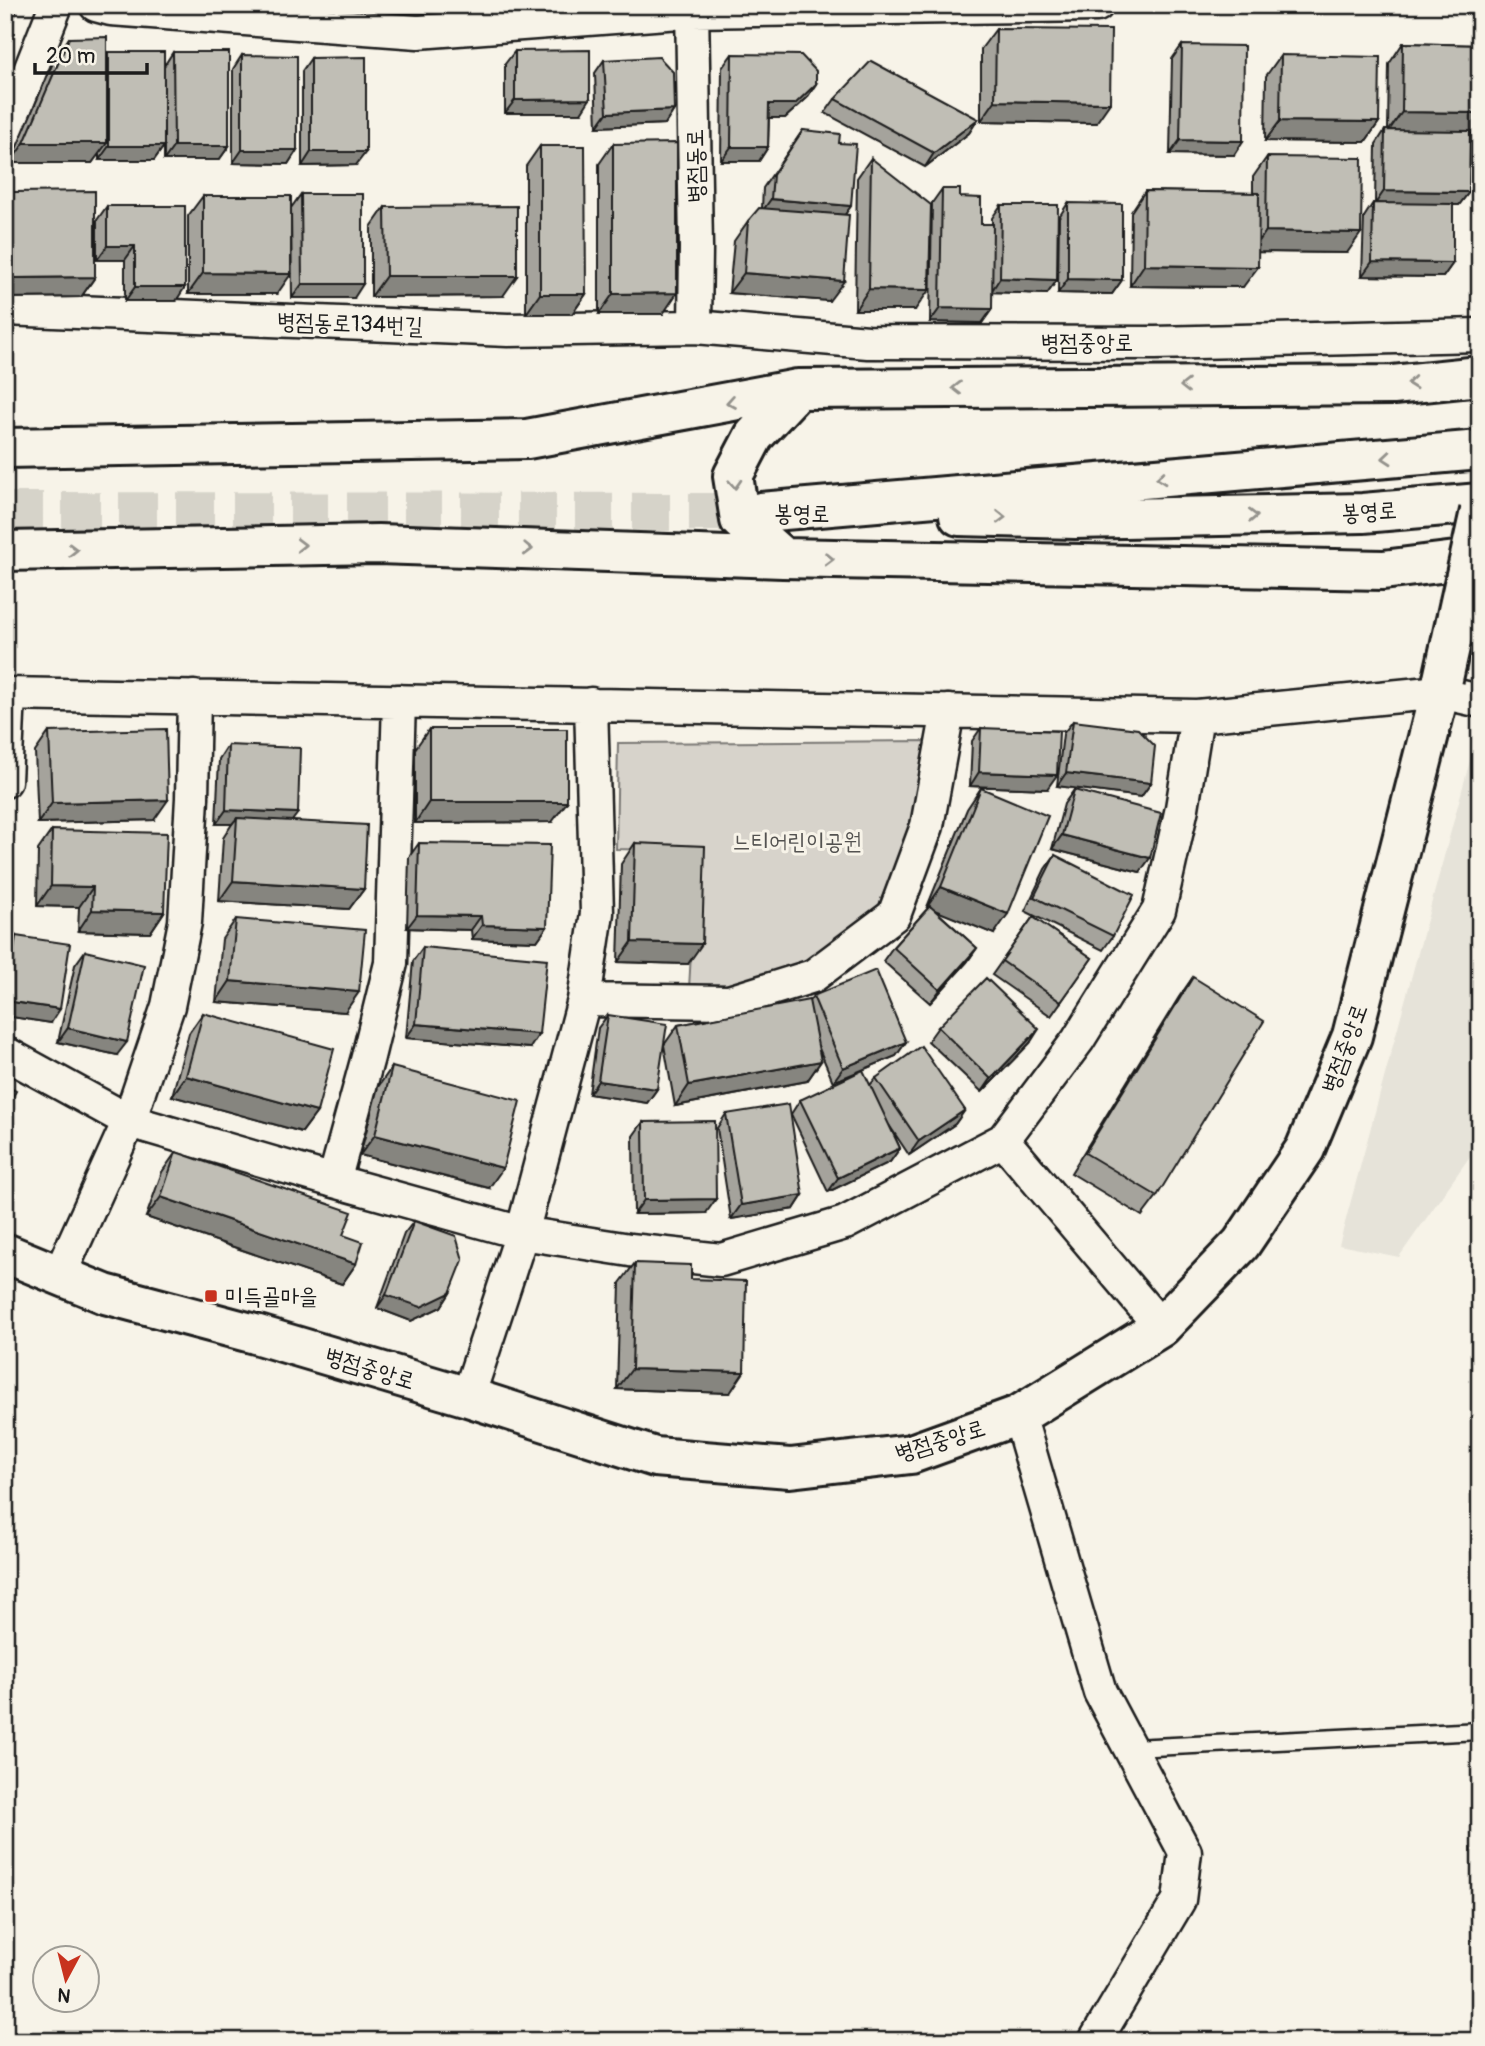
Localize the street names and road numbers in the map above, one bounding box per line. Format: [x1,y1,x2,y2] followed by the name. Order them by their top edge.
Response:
[680,129,711,203] street label: 병점동로
[276,306,424,341] street label: 병점동로134번길
[1041,328,1133,357] street label: 병점중앙로
[1341,496,1398,527] street label: 봉영로
[774,499,830,528] street label: 봉영로
[1315,1000,1374,1097] street label: 병점중앙로
[321,1341,418,1396] street label: 병점중앙로
[892,1413,989,1468] street label: 병점중앙로

